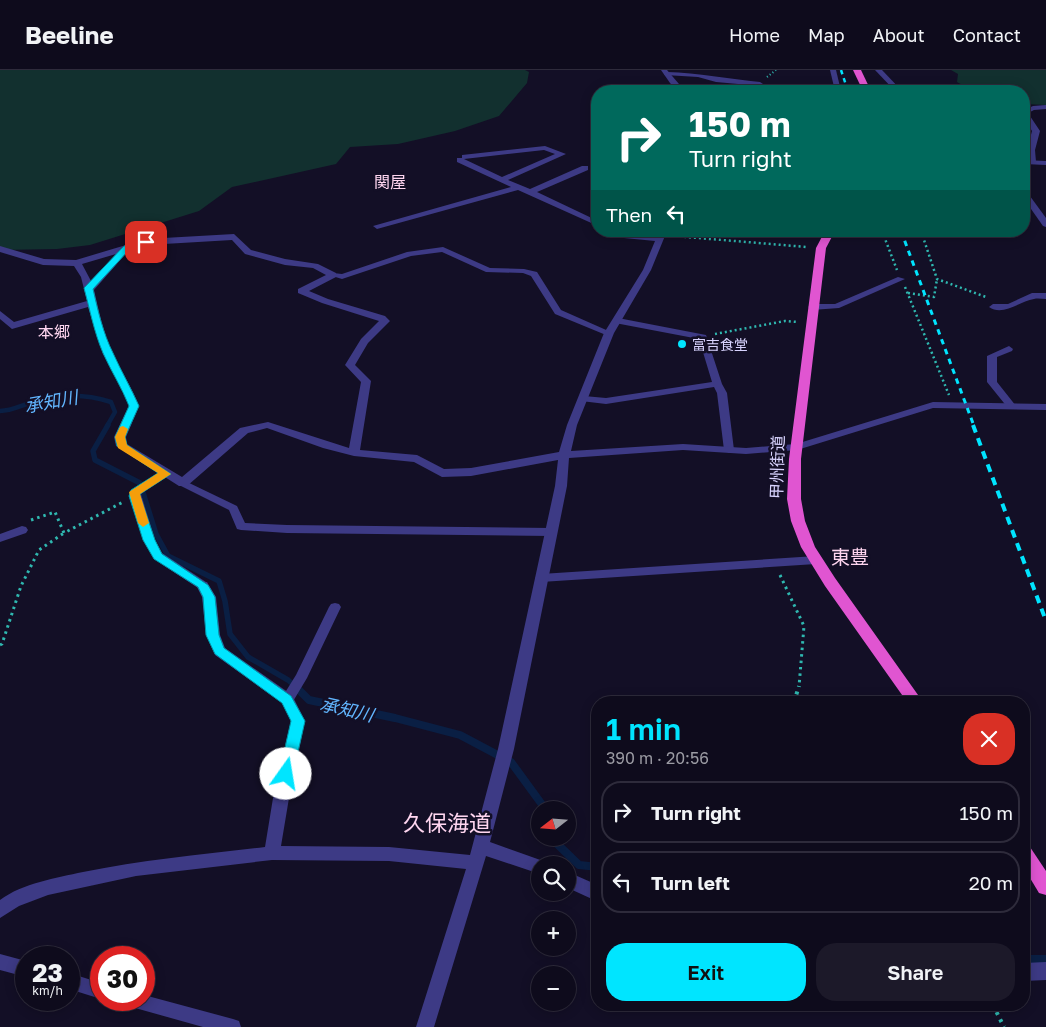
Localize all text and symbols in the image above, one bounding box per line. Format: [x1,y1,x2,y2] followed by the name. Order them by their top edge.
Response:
[25,20,114,49] text: Beeline
[729,24,780,46] text: Home
[808,24,845,46] text: Map
[873,24,925,46] text: About
[953,24,1021,46] text: Contact
[689,103,791,145] text: 150 m
[606,105,671,170] icon: right
[689,145,792,172] text: Turn right
[374,172,406,192] district label: 関屋
[662,200,690,228] icon: left
[606,203,652,226] text: Then
[125,221,167,263] pin
[132,228,160,256] icon: arrive
[38,322,70,342] district label: 本郷
[692,336,748,353] place label: 富吉食堂
[676,338,688,350] marker: 富吉食堂
[23,385,81,417] water label: 承知川
[766,435,788,499] street label: 甲州街道
[831,545,869,568] district label: 東豊
[318,692,378,726] water label: 承知川
[606,711,681,747] text: 1 min
[963,713,1015,765] button: close
[259,747,311,799] position arrow
[606,748,709,768] text: 390 m · 20:56
[608,798,636,826] icon: right
[531,801,576,846] north arrow
[531,801,576,1011] map controls
[651,801,741,824] text: Turn right
[959,801,1013,824] text: 150 m
[403,809,491,836] district label: 久保海道
[531,856,576,901] button: search
[608,868,636,896] icon: left
[651,871,730,894] text: Turn left
[969,871,1013,894] text: 20 m
[531,911,576,956] button: +
[606,943,806,1001] button: Exit
[816,943,1015,1001] button: Share
[90,946,155,1011] speed limit sign: 30
[32,957,63,988] text: 23
[531,966,576,1011] button: −
[32,983,63,998] text: km/h

